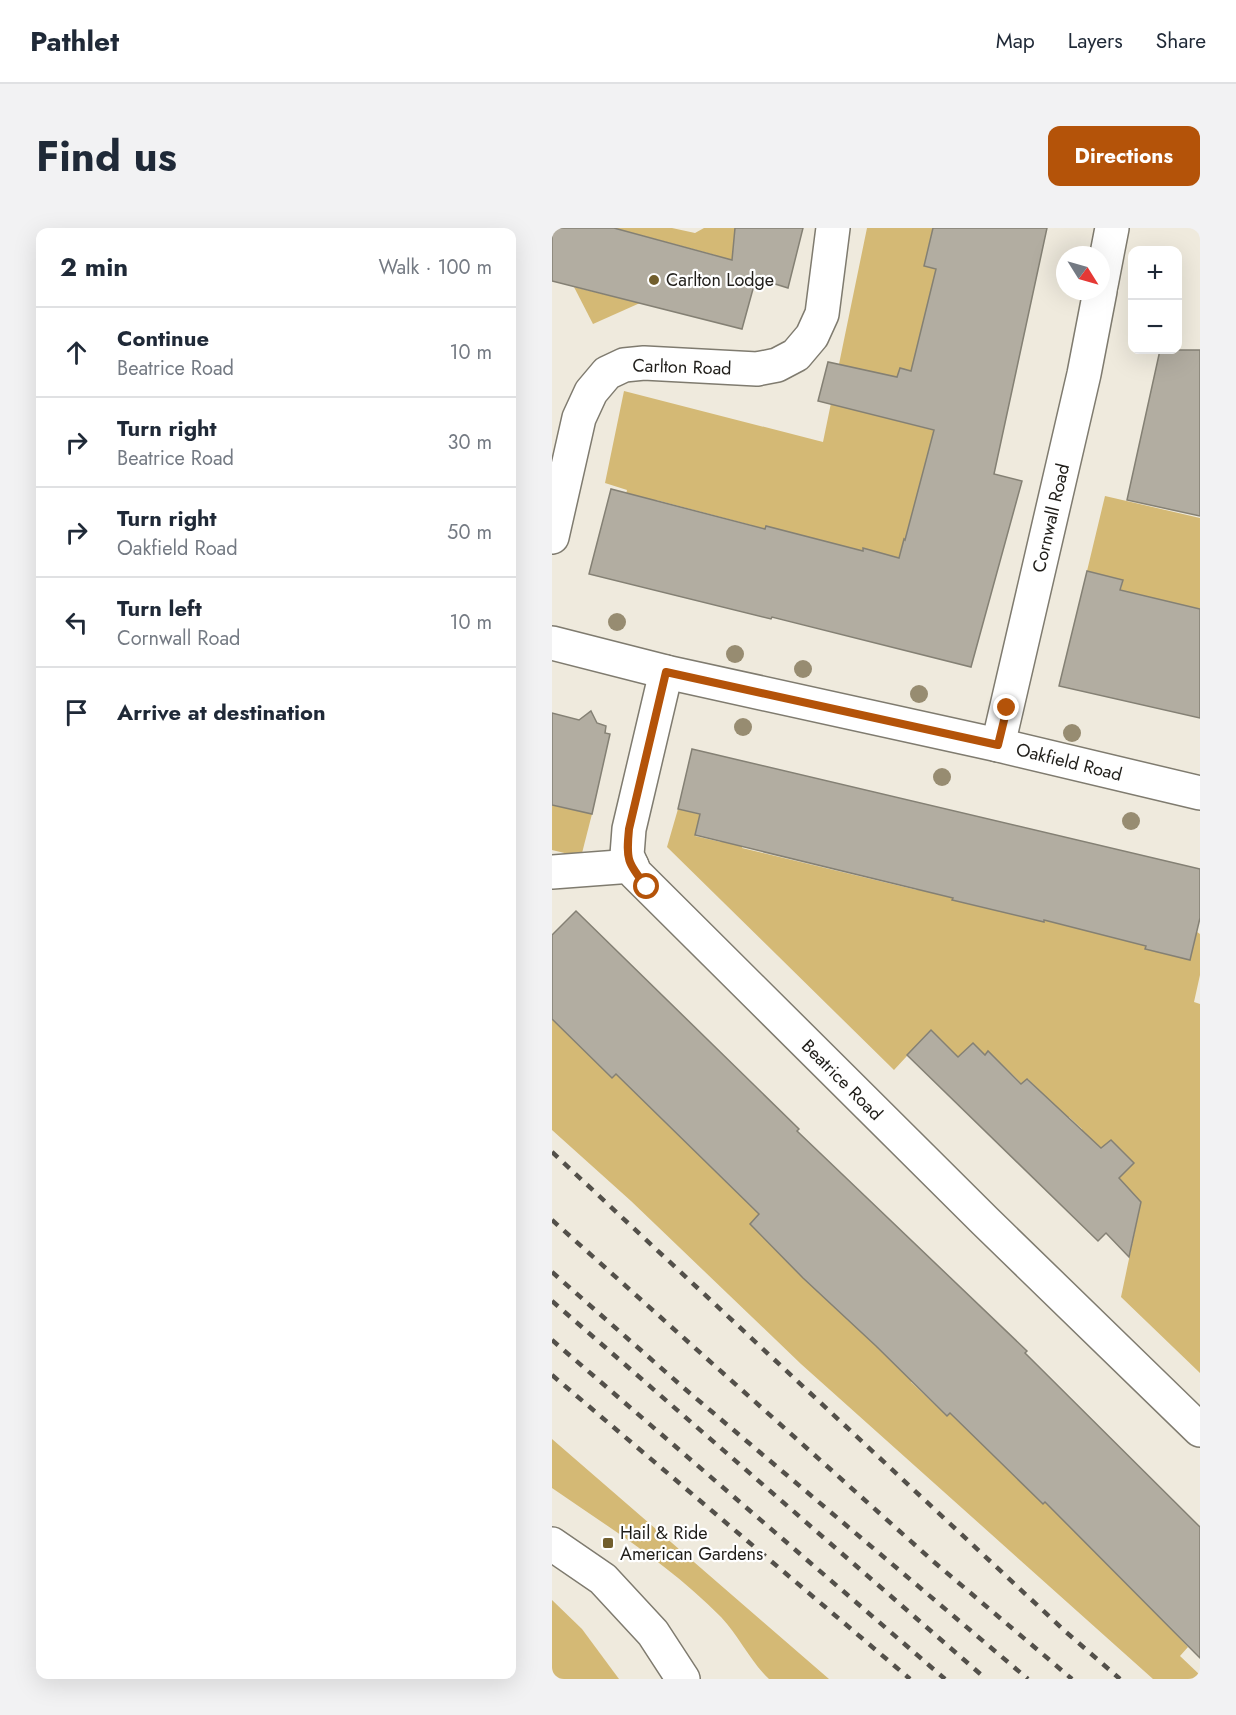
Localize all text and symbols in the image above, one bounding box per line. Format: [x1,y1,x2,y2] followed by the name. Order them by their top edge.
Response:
[30,21,119,62] text: Pathlet
[996,26,1035,56] text: Map
[1068,26,1123,56] text: Layers
[1156,26,1206,56] text: Share
[36,126,177,187] text: Find us
[1048,126,1200,186] button: Directions
[1056,246,1110,300] north arrow
[1128,246,1182,354] map controls
[1128,246,1182,300] button: +
[60,248,128,286] text: 2 min
[379,253,492,282] text: Walk · 100 m
[666,267,774,293] place label: Carlton Lodge
[647,273,661,287] marker: Carlton Lodge
[1128,300,1182,354] button: −
[117,322,209,354] text: Continue
[60,336,93,369] icon: ahead
[449,338,492,367] text: 10 m
[632,352,732,382] street label: Carlton Road
[117,354,234,383] text: Beatrice Road
[117,412,217,444] text: Turn right
[60,426,93,459] icon: right
[447,428,492,457] text: 30 m
[117,444,234,473] text: Beatrice Road
[1026,461,1076,575] street label: Cornwall Road
[117,502,217,534] text: Turn right
[60,516,93,549] icon: right
[447,518,492,547] text: 50 m
[117,534,238,563] text: Oakfield Road
[117,592,202,624] text: Turn left
[60,606,93,639] icon: left
[449,608,492,637] text: 10 m
[117,624,240,653] text: Cornwall Road
[993,694,1019,720] route end
[60,696,93,729] icon: arrive
[117,696,326,728] text: Arrive at destination
[1013,736,1125,788] street label: Oakfield Road
[633,873,659,899] route start
[796,1034,888,1126] street label: Beatrice Road
[620,1520,763,1567] place label: Hail & Ride American Gardens
[601,1536,615,1550] marker: Hail & Ride American Gardens

